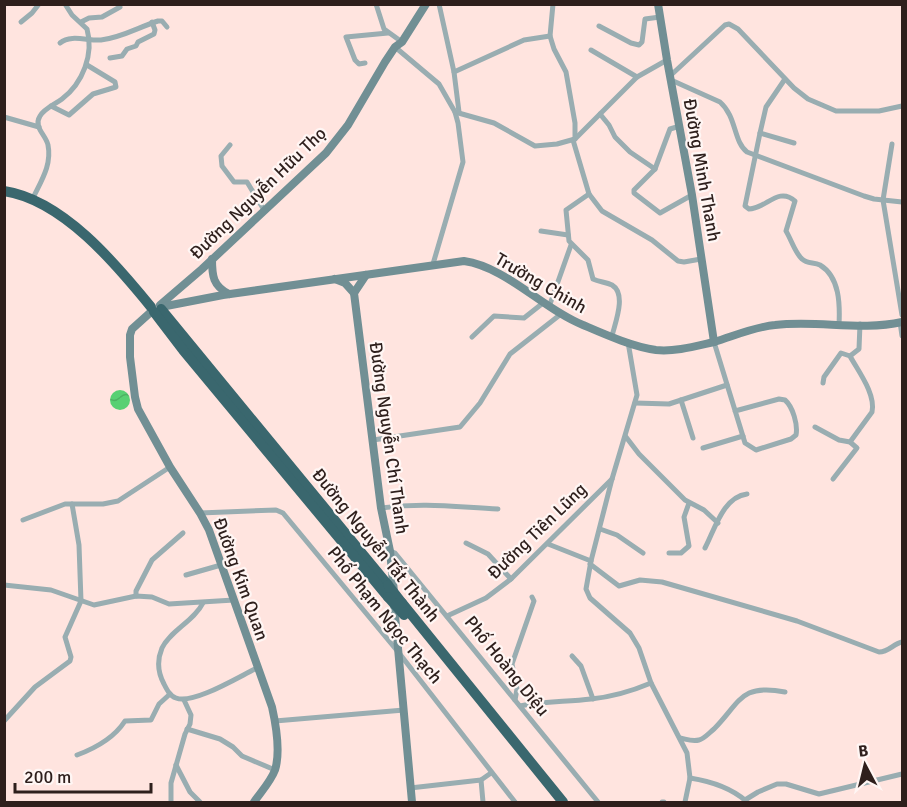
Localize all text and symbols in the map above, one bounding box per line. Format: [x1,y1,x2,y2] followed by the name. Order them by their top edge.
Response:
[679,97,725,243] street label: Đường Minh Thanh
[185,122,331,264] street label: Đường Nguyễn Hữu Thọ
[491,248,591,318] street label: Trường Chinh
[365,340,413,536] street label: Đường Nguyễn Chí Thanh
[307,464,445,626] street label: Đường Nguyễn Tất Thành
[483,478,591,584] street label: Đường Tiên Lũng
[209,515,273,643] street label: Đường Kim Quan
[323,542,447,688] street label: Phố Phạm Ngọc Thạch
[460,611,554,721] street label: Phố Hoàng Diệu
[835,735,895,795] north arrow
[857,741,870,762] text: B
[15,756,152,794] scale bar
[24,766,71,788] text: 200 m

